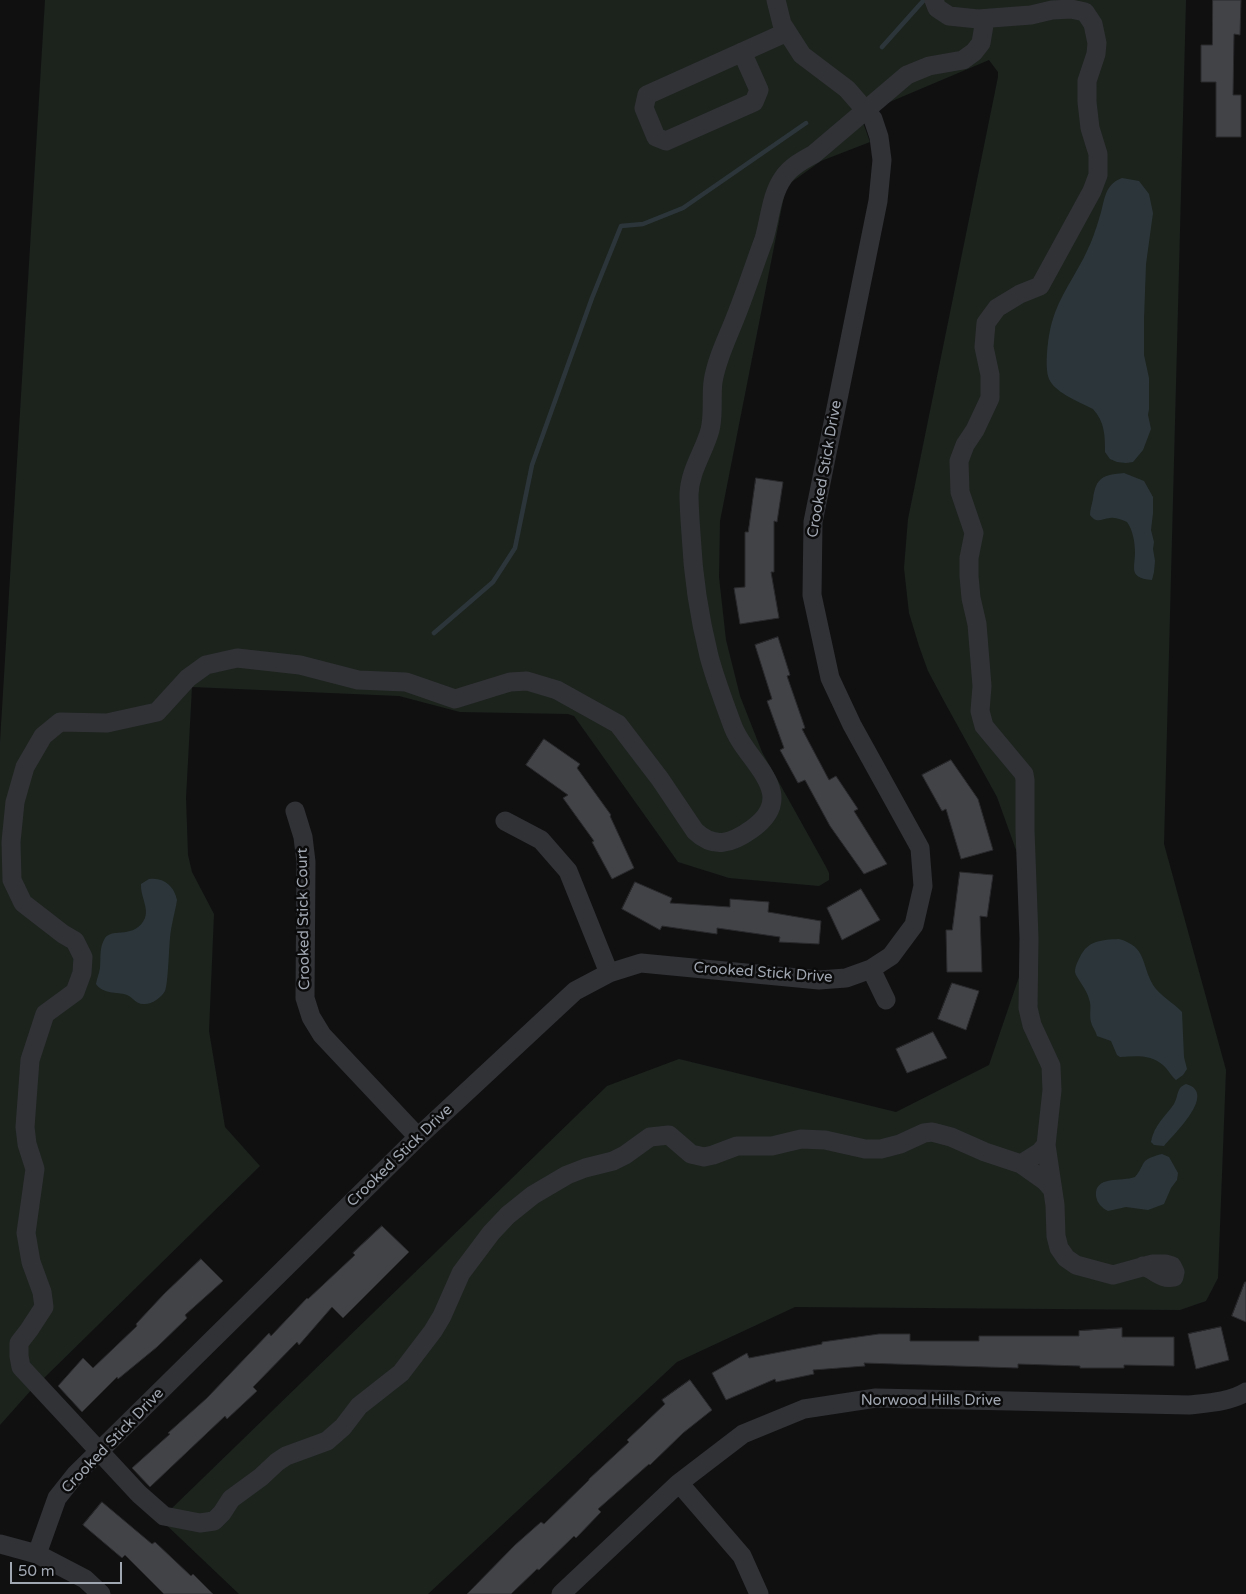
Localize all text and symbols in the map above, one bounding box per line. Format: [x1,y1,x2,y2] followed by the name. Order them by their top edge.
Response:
[804,399,846,539] street label: Crooked Stick Drive
[294,848,314,990] street label: Crooked Stick Court
[693,959,833,987] street label: Crooked Stick Drive
[344,1101,456,1211] street label: Crooked Stick Drive
[58,1385,168,1497] street label: Crooked Stick Drive
[861,1392,1001,1410] street label: Norwood Hills Drive
[12,1552,125,1584] scale bar
[18,1562,55,1580] text: 50 m

